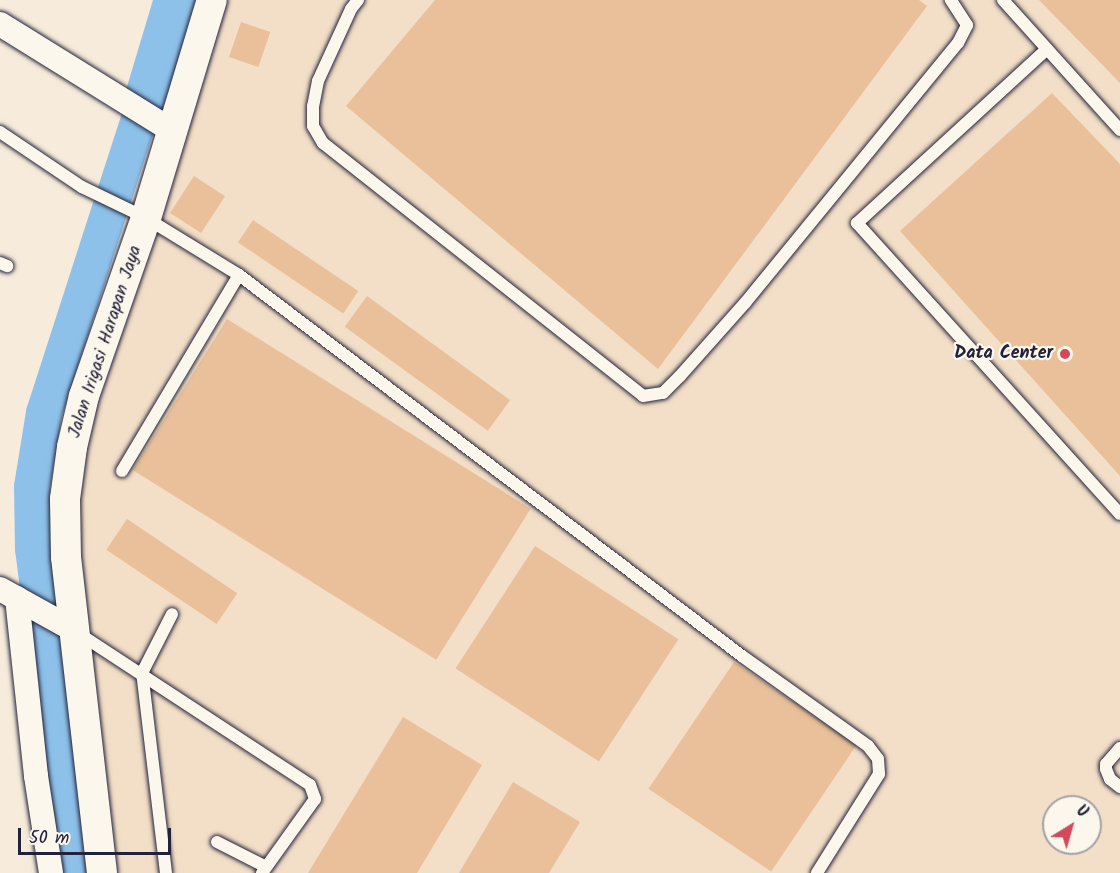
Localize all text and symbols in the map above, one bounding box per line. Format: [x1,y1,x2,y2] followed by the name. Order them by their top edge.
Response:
[65,243,147,441] street label: Jalan Irigasi Harapan Jaya
[954,343,1053,365] place label: Data Center
[1058,347,1072,361] marker: Data Center
[1042,795,1102,855] north arrow
[1071,799,1093,825] text: U
[21,816,174,854] scale bar
[29,824,69,853] text: 50 m

